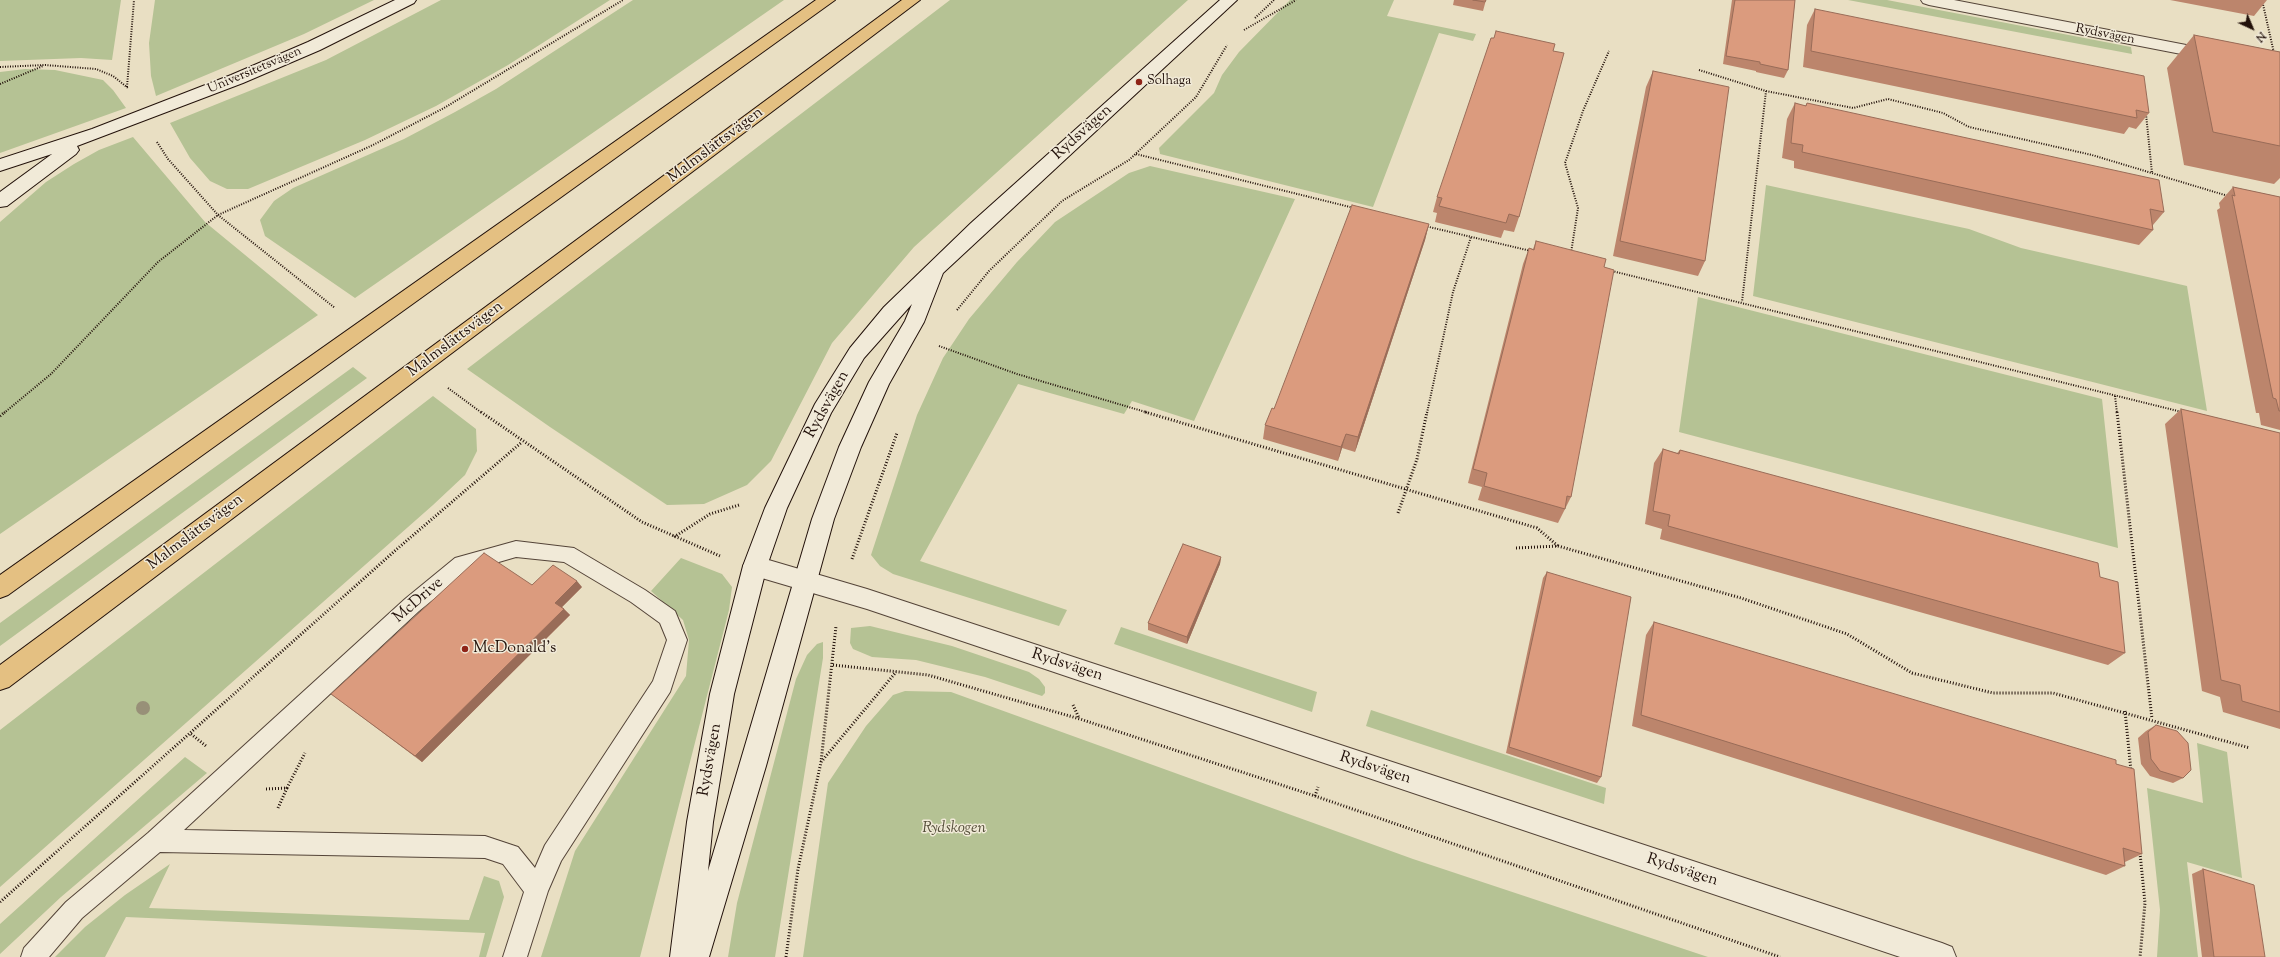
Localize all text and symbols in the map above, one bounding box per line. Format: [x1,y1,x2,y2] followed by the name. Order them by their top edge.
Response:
[2232,8,2272,48] north arrow
[2074,22,2136,48] street label: Rydsvägen
[2252,28,2269,45] text: N
[206,44,304,98] street label: Universitetsvägen
[1147,74,1191,90] place label: Solhaga
[1134,77,1144,87] marker: Solhaga
[1049,101,1117,165] street label: Rydsvägen
[664,104,768,188] street label: Malmslättsvägen
[404,298,508,382] street label: Malmslättsvägen
[802,368,854,442] street label: Rydsvägen
[144,491,248,575] street label: Malmslättsvägen
[390,574,448,628] street label: McDrive
[473,639,556,659] place label: McDonald's
[460,644,470,654] marker: McDonald's
[1029,645,1105,687] street label: Rydsvägen
[695,722,727,798] street label: Rydsvägen
[1337,748,1413,790] street label: Rydsvägen
[922,819,986,839] park label: Rydskogen
[1644,850,1720,892] street label: Rydsvägen

